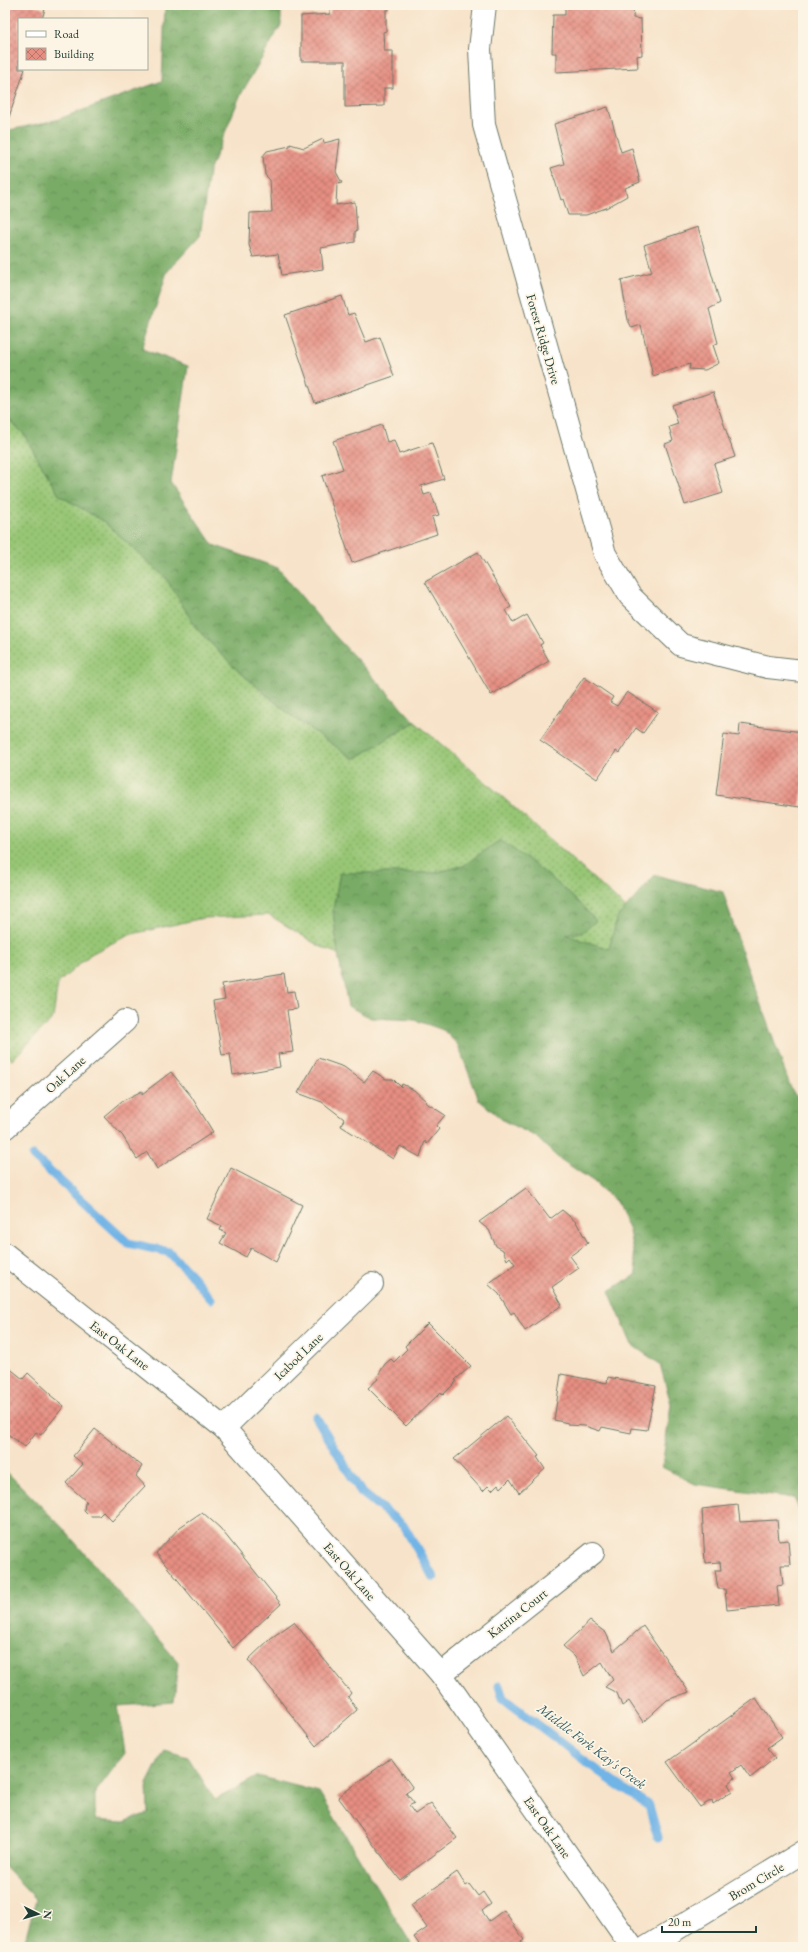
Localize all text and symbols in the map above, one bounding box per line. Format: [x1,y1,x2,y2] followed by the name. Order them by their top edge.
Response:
[18,18,148,70] legend
[54,26,80,42] text: Road
[54,46,95,62] text: Building
[523,292,565,386] street label: Forest Ridge Drive
[42,1052,89,1097] street label: Oak Lane
[86,1317,153,1374] street label: East Oak Lane
[270,1329,326,1384] street label: Icabod Lane
[320,1539,380,1604] street label: East Oak Lane
[484,1585,551,1642] street label: Katrina Court
[533,1699,650,1793] water label: Middle Fork Kay's Creek
[520,1793,575,1861] street label: East Oak Lane
[726,1858,787,1905] street label: Brom Circle
[18,1894,58,1934] north arrow
[662,1908,756,1934] scale bar
[41,1910,55,1920] text: N
[668,1914,692,1930] text: 20 m

